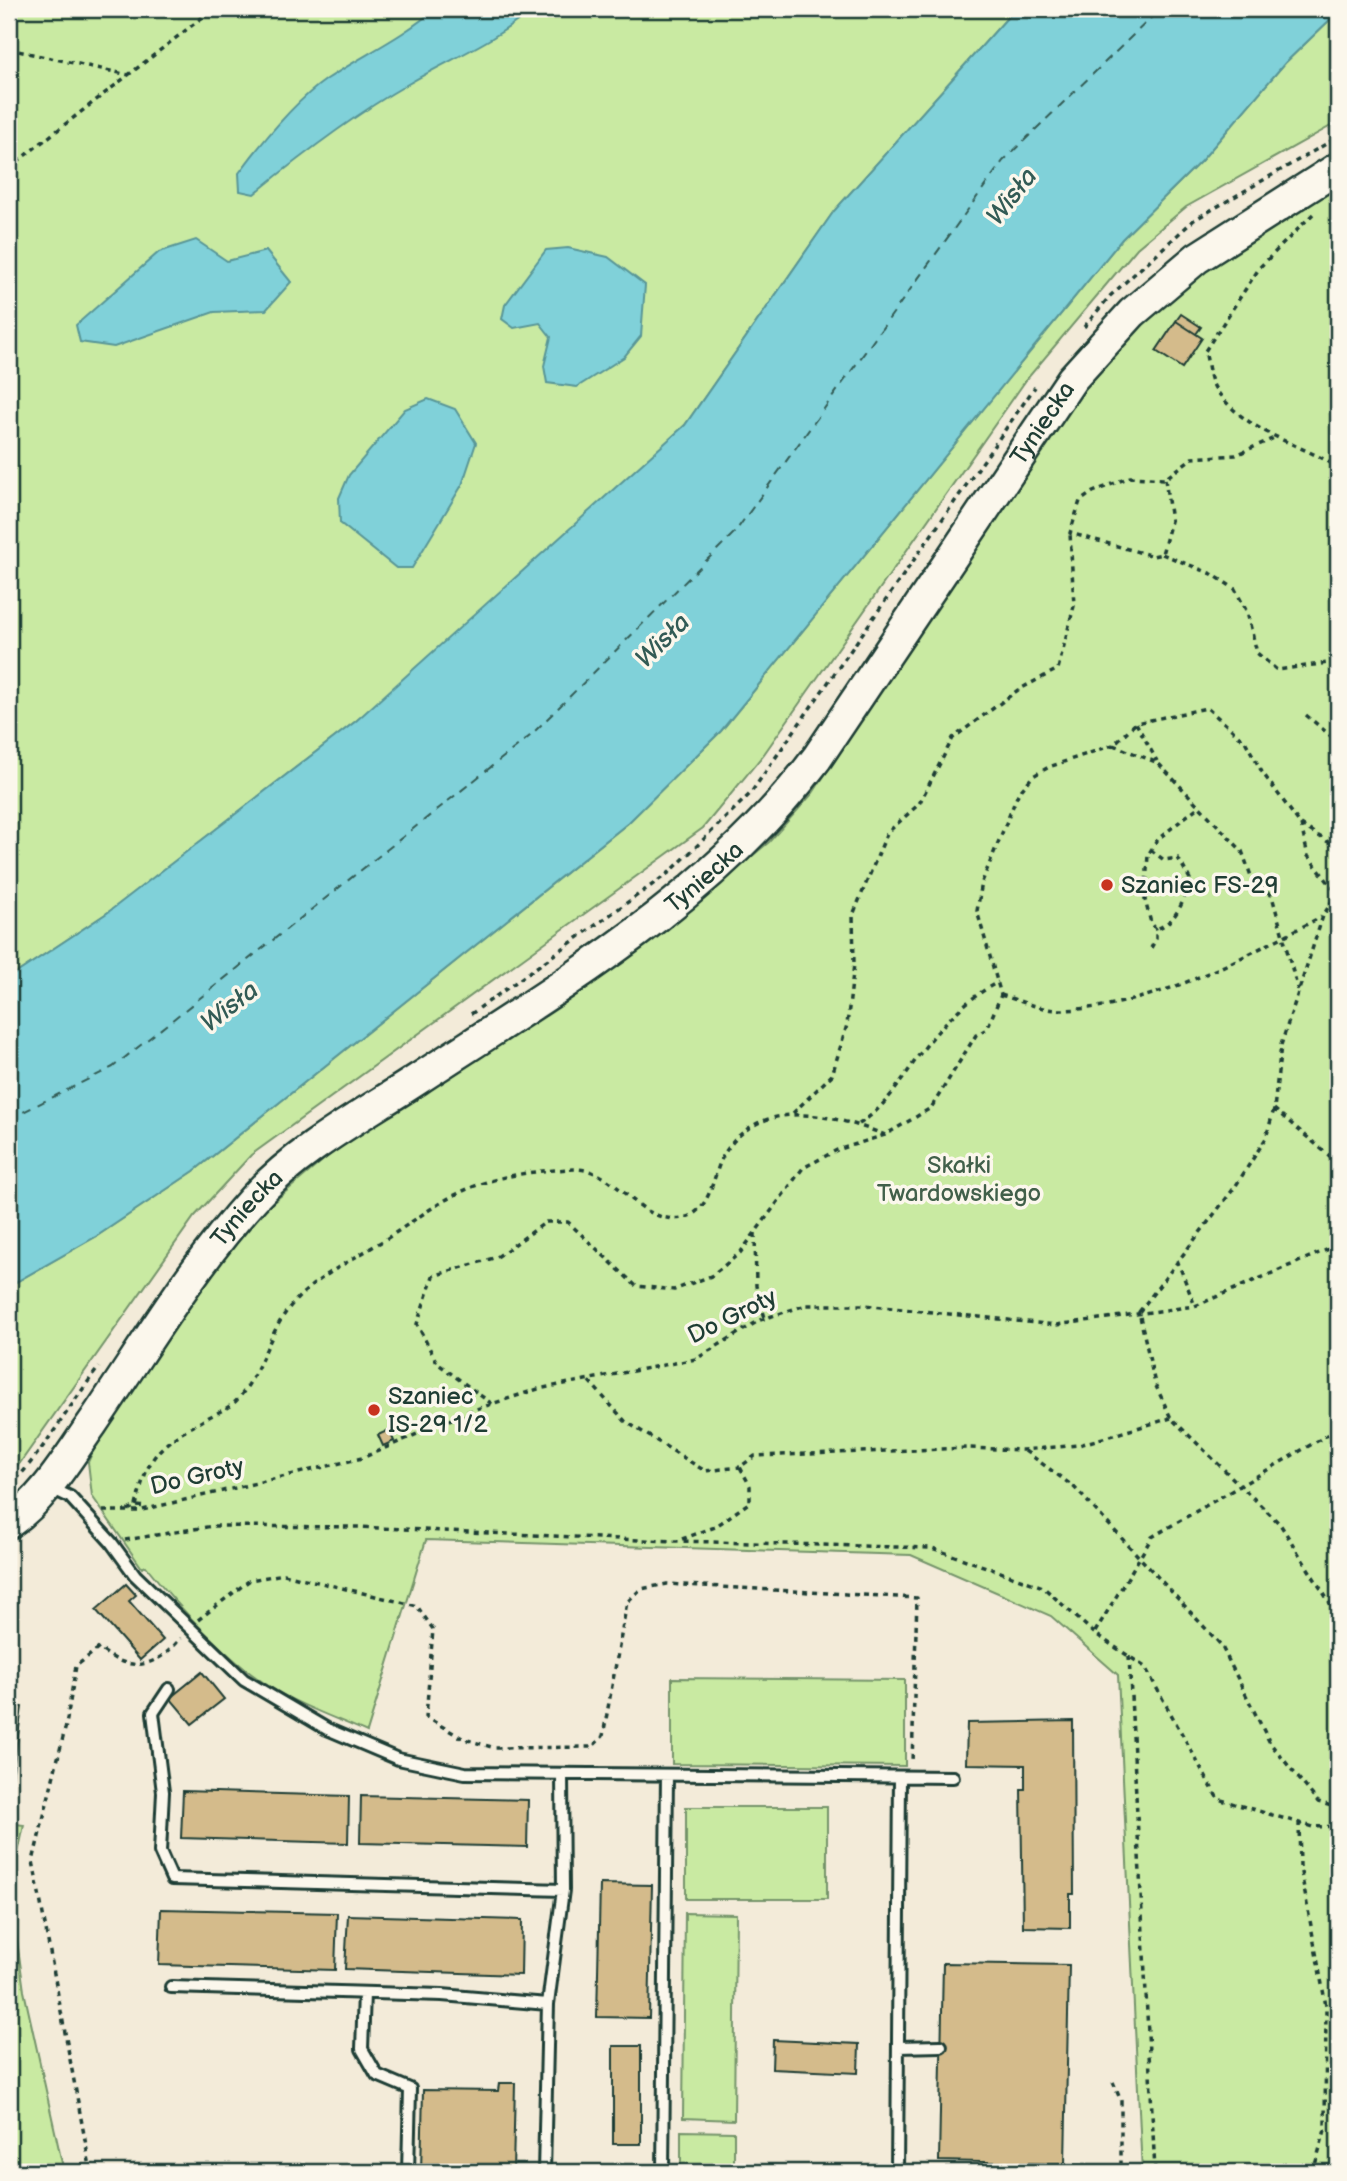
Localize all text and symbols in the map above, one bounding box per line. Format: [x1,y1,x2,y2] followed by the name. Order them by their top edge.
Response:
[980,162,1044,232] water label: Wisła
[1004,376,1081,471] street label: Tyniecka
[629,607,697,675] water label: Wisła
[659,836,750,920] street label: Tyniecka
[1121,871,1279,900] place label: Szaniec FS-29
[1099,877,1115,893] marker: Szaniec FS-29
[195,975,265,1039] water label: Wisła
[877,1151,1041,1208] park label: Skałki Twardowskiego
[205,1163,289,1253] street label: Tyniecka
[683,1283,781,1350] street label: Do Groty
[388,1382,488,1439] place label: Szaniec IS-29 1/2
[366,1402,382,1418] marker: Szaniec IS-29 1/2
[148,1452,247,1501] street label: Do Groty

